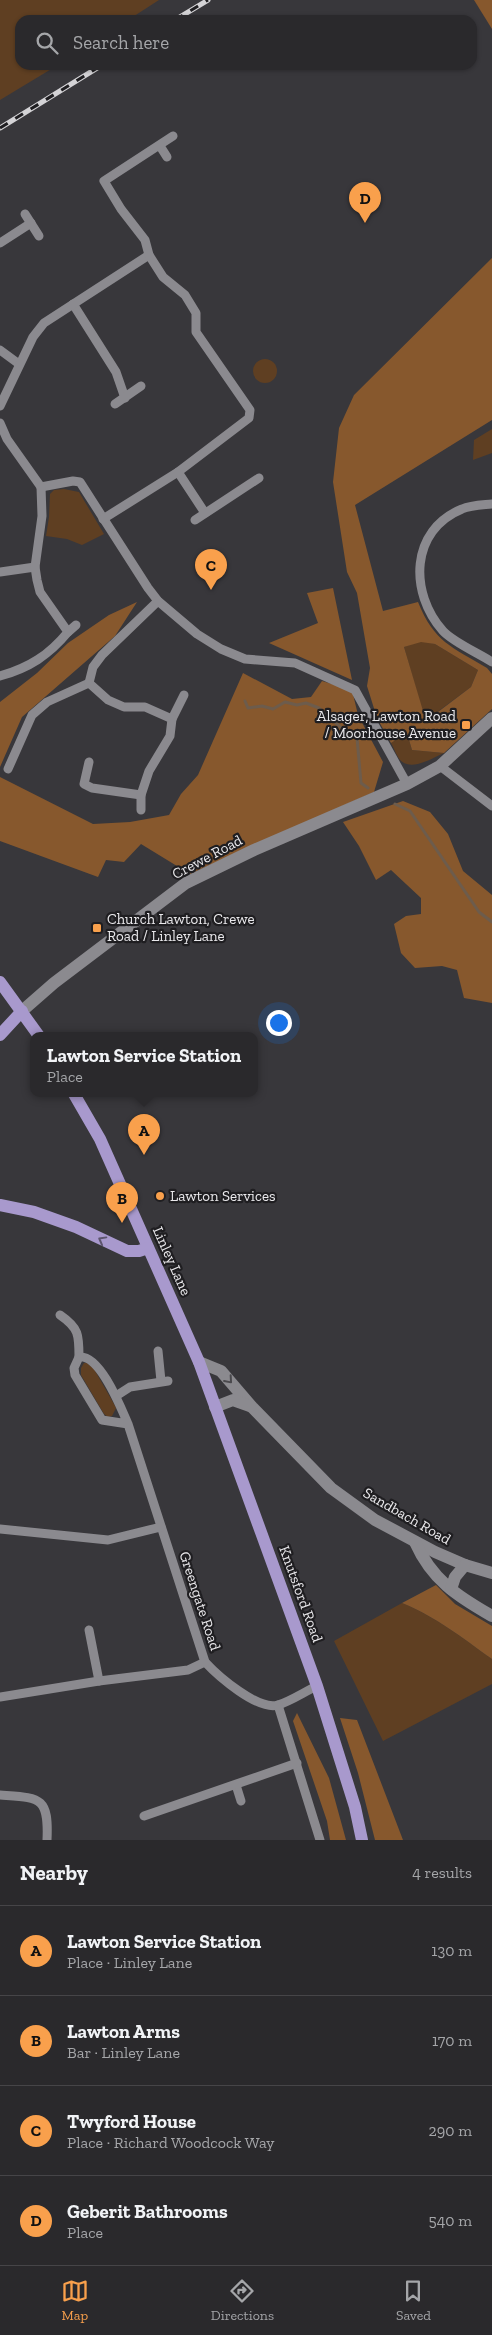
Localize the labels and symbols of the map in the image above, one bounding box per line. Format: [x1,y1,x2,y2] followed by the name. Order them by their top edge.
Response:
[349,182,381,223] pin: D
[195,549,227,590] pin: C
[317,707,457,742] place label: Alsager, Lawton Road / Moorhouse Avenue
[460,719,472,731] marker: Alsager, Lawton Road / Moorhouse Avenue
[169,831,246,883] street label: Crewe Road
[107,910,255,945] place label: Church Lawton, Crewe Road / Linley Lane
[91,922,103,934] marker: Church Lawton, Crewe Road / Linley Lane
[266,1010,292,1036] your location
[128,1114,160,1155] pin: A
[106,1182,138,1223] pin: B
[170,1187,276,1205] place label: Lawton Services
[154,1190,166,1202] marker: Lawton Services
[149,1224,195,1298] street label: Linley Lane
[99,1236,108,1246] one-way arrow
[223,1375,232,1384] one-way arrow
[360,1484,455,1549] street label: Sandbach Road
[275,1543,327,1645] street label: Knutsford Road
[176,1549,225,1654] street label: Greengate Road

